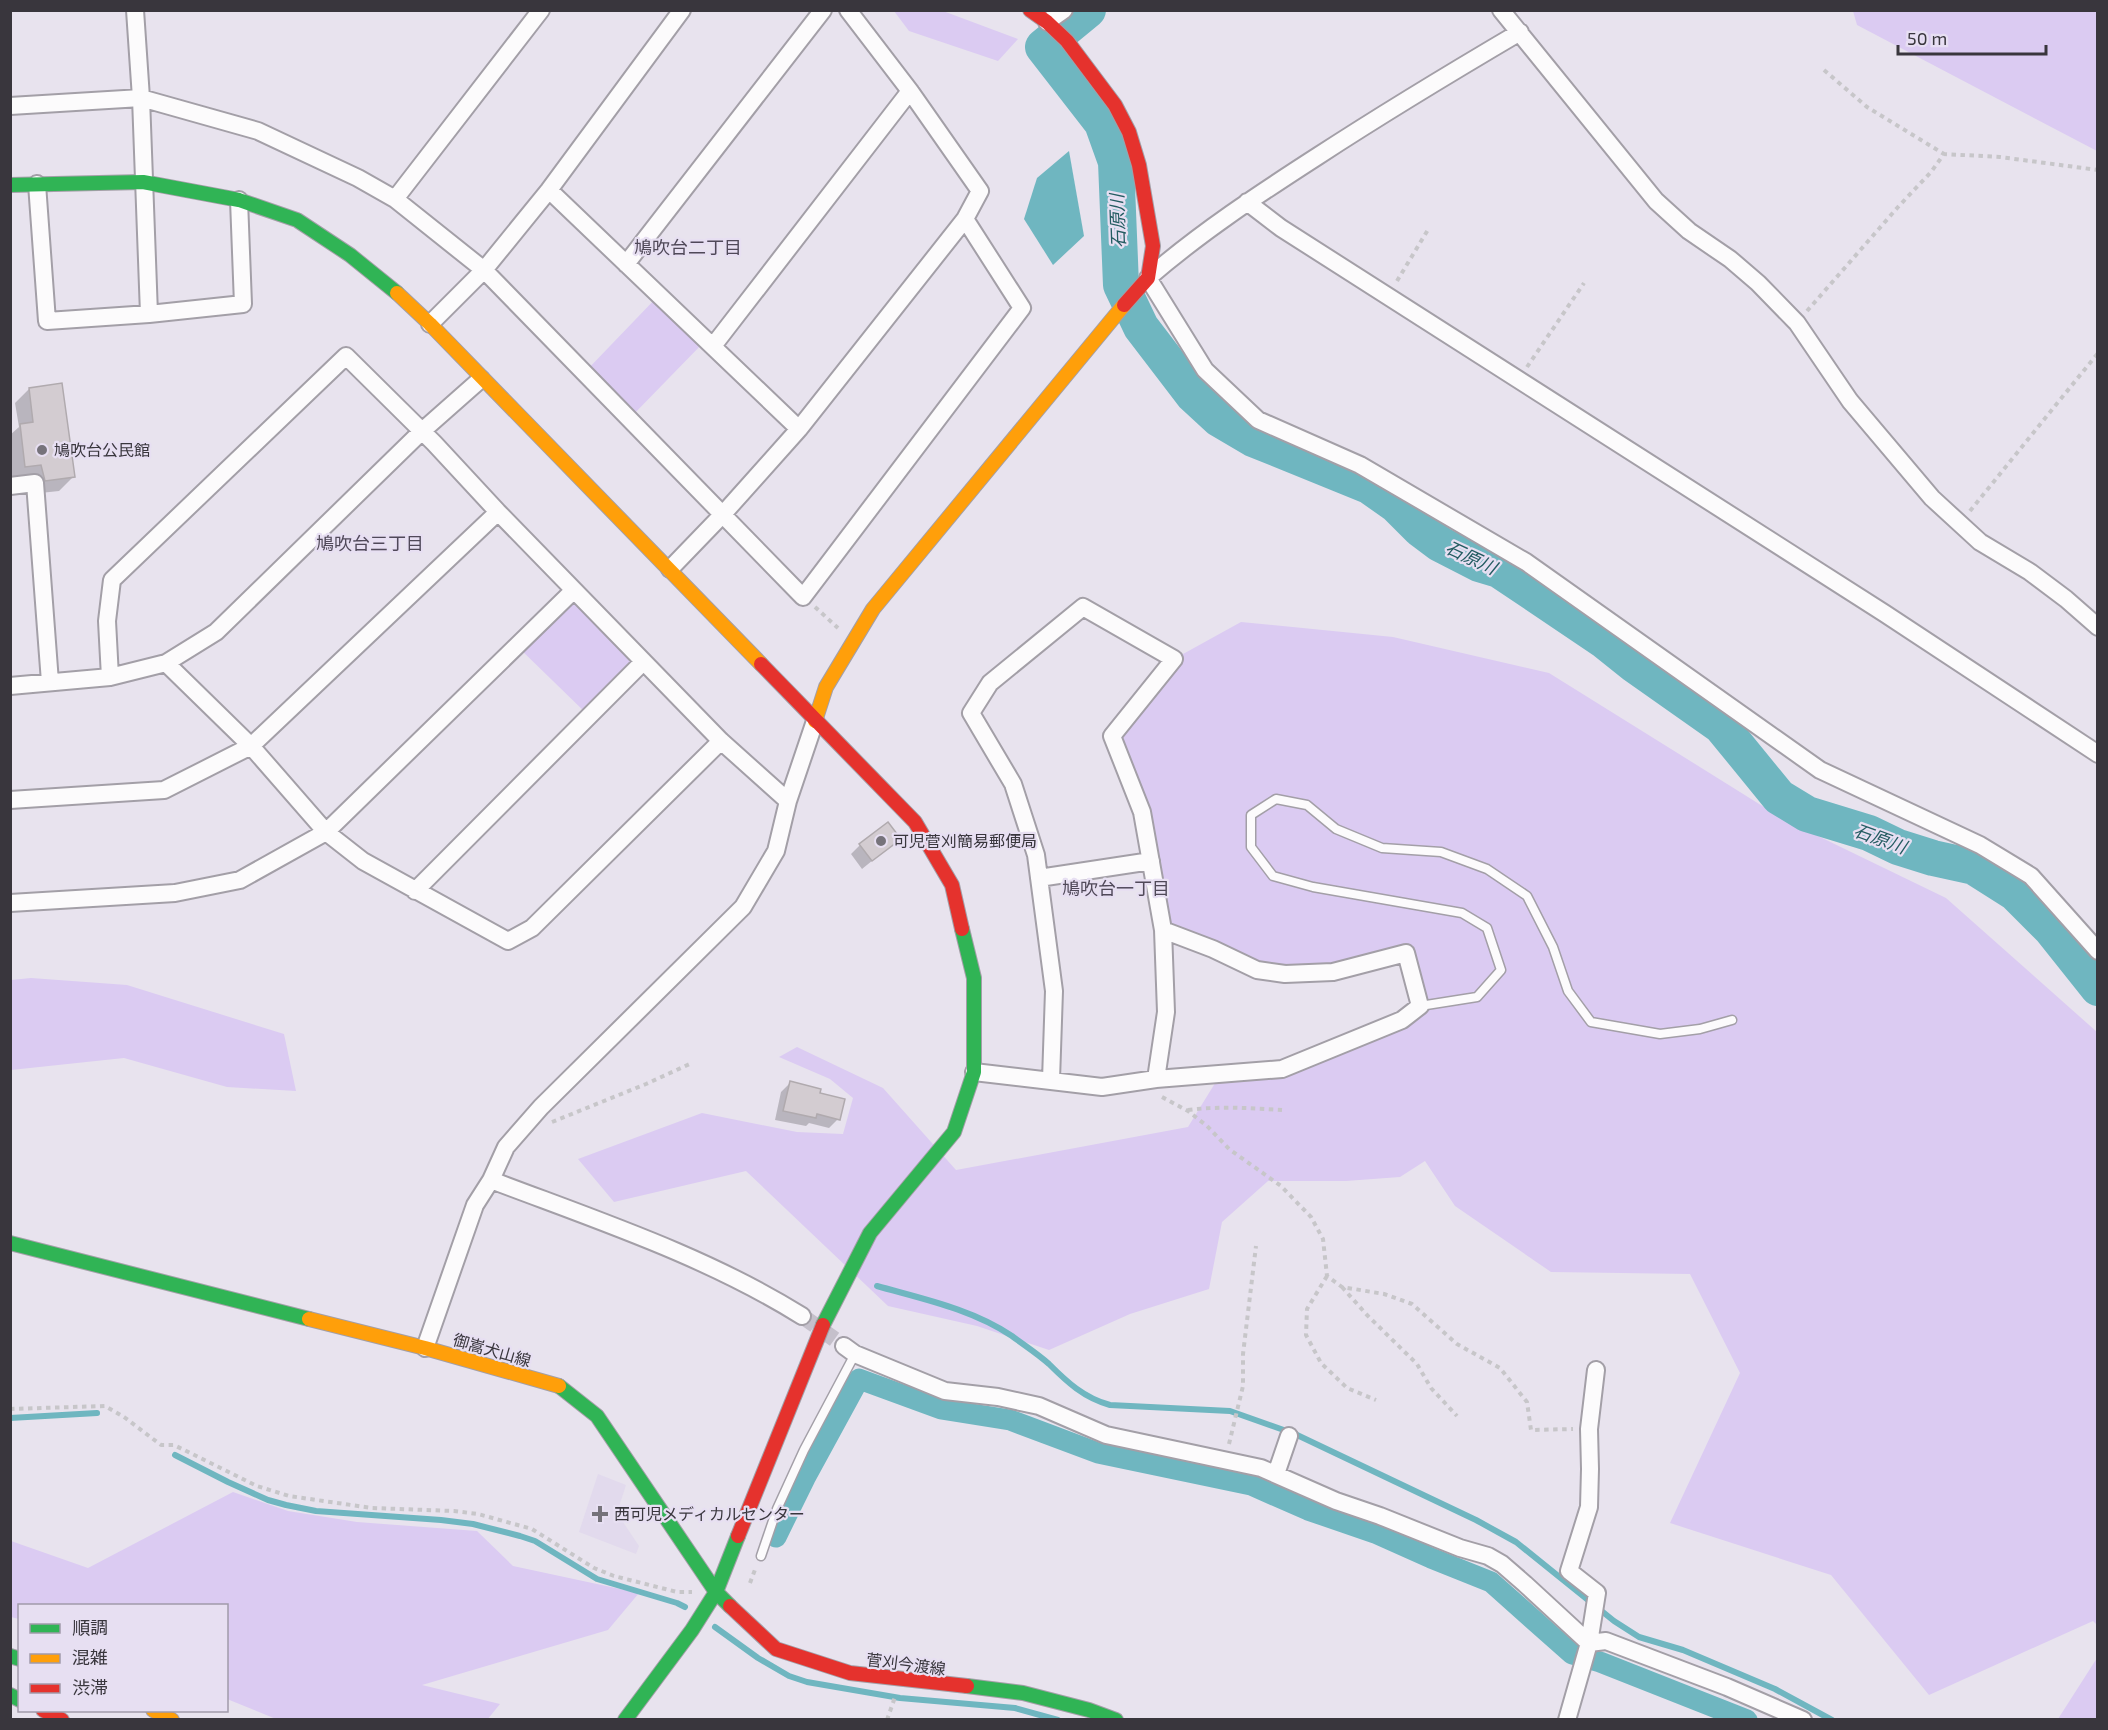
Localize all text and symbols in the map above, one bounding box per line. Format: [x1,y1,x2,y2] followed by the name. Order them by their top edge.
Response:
[1898,18,2046,56] scale bar
[1907,27,1947,49] text: 50 m
[1105,192,1129,248] water label: 石原川
[634,236,742,258] district label: 鳩吹台二丁目
[54,440,150,459] place label: 鳩吹台公民館
[35,443,49,457] marker: 鳩吹台公民館
[316,532,424,554] district label: 鳩吹台三丁目
[1442,536,1502,579] water label: 石原川
[1851,818,1911,858] water label: 石原川
[893,831,1037,850] place label: 可児菅刈簡易郵便局
[874,834,888,848] marker: 可児菅刈簡易郵便局
[1062,877,1170,899] district label: 鳩吹台一丁目
[451,1329,533,1370] street label: 御嵩犬山線
[614,1504,805,1523] place label: 西可児メディカルセンター
[591,1505,609,1523] marker: 西可児メディカルセンター
[18,1604,228,1712] legend
[72,1616,108,1638] text: 順調
[72,1646,108,1668] text: 混雑
[865,1649,947,1678] street label: 菅刈今渡線
[72,1676,108,1698] text: 渋滞

